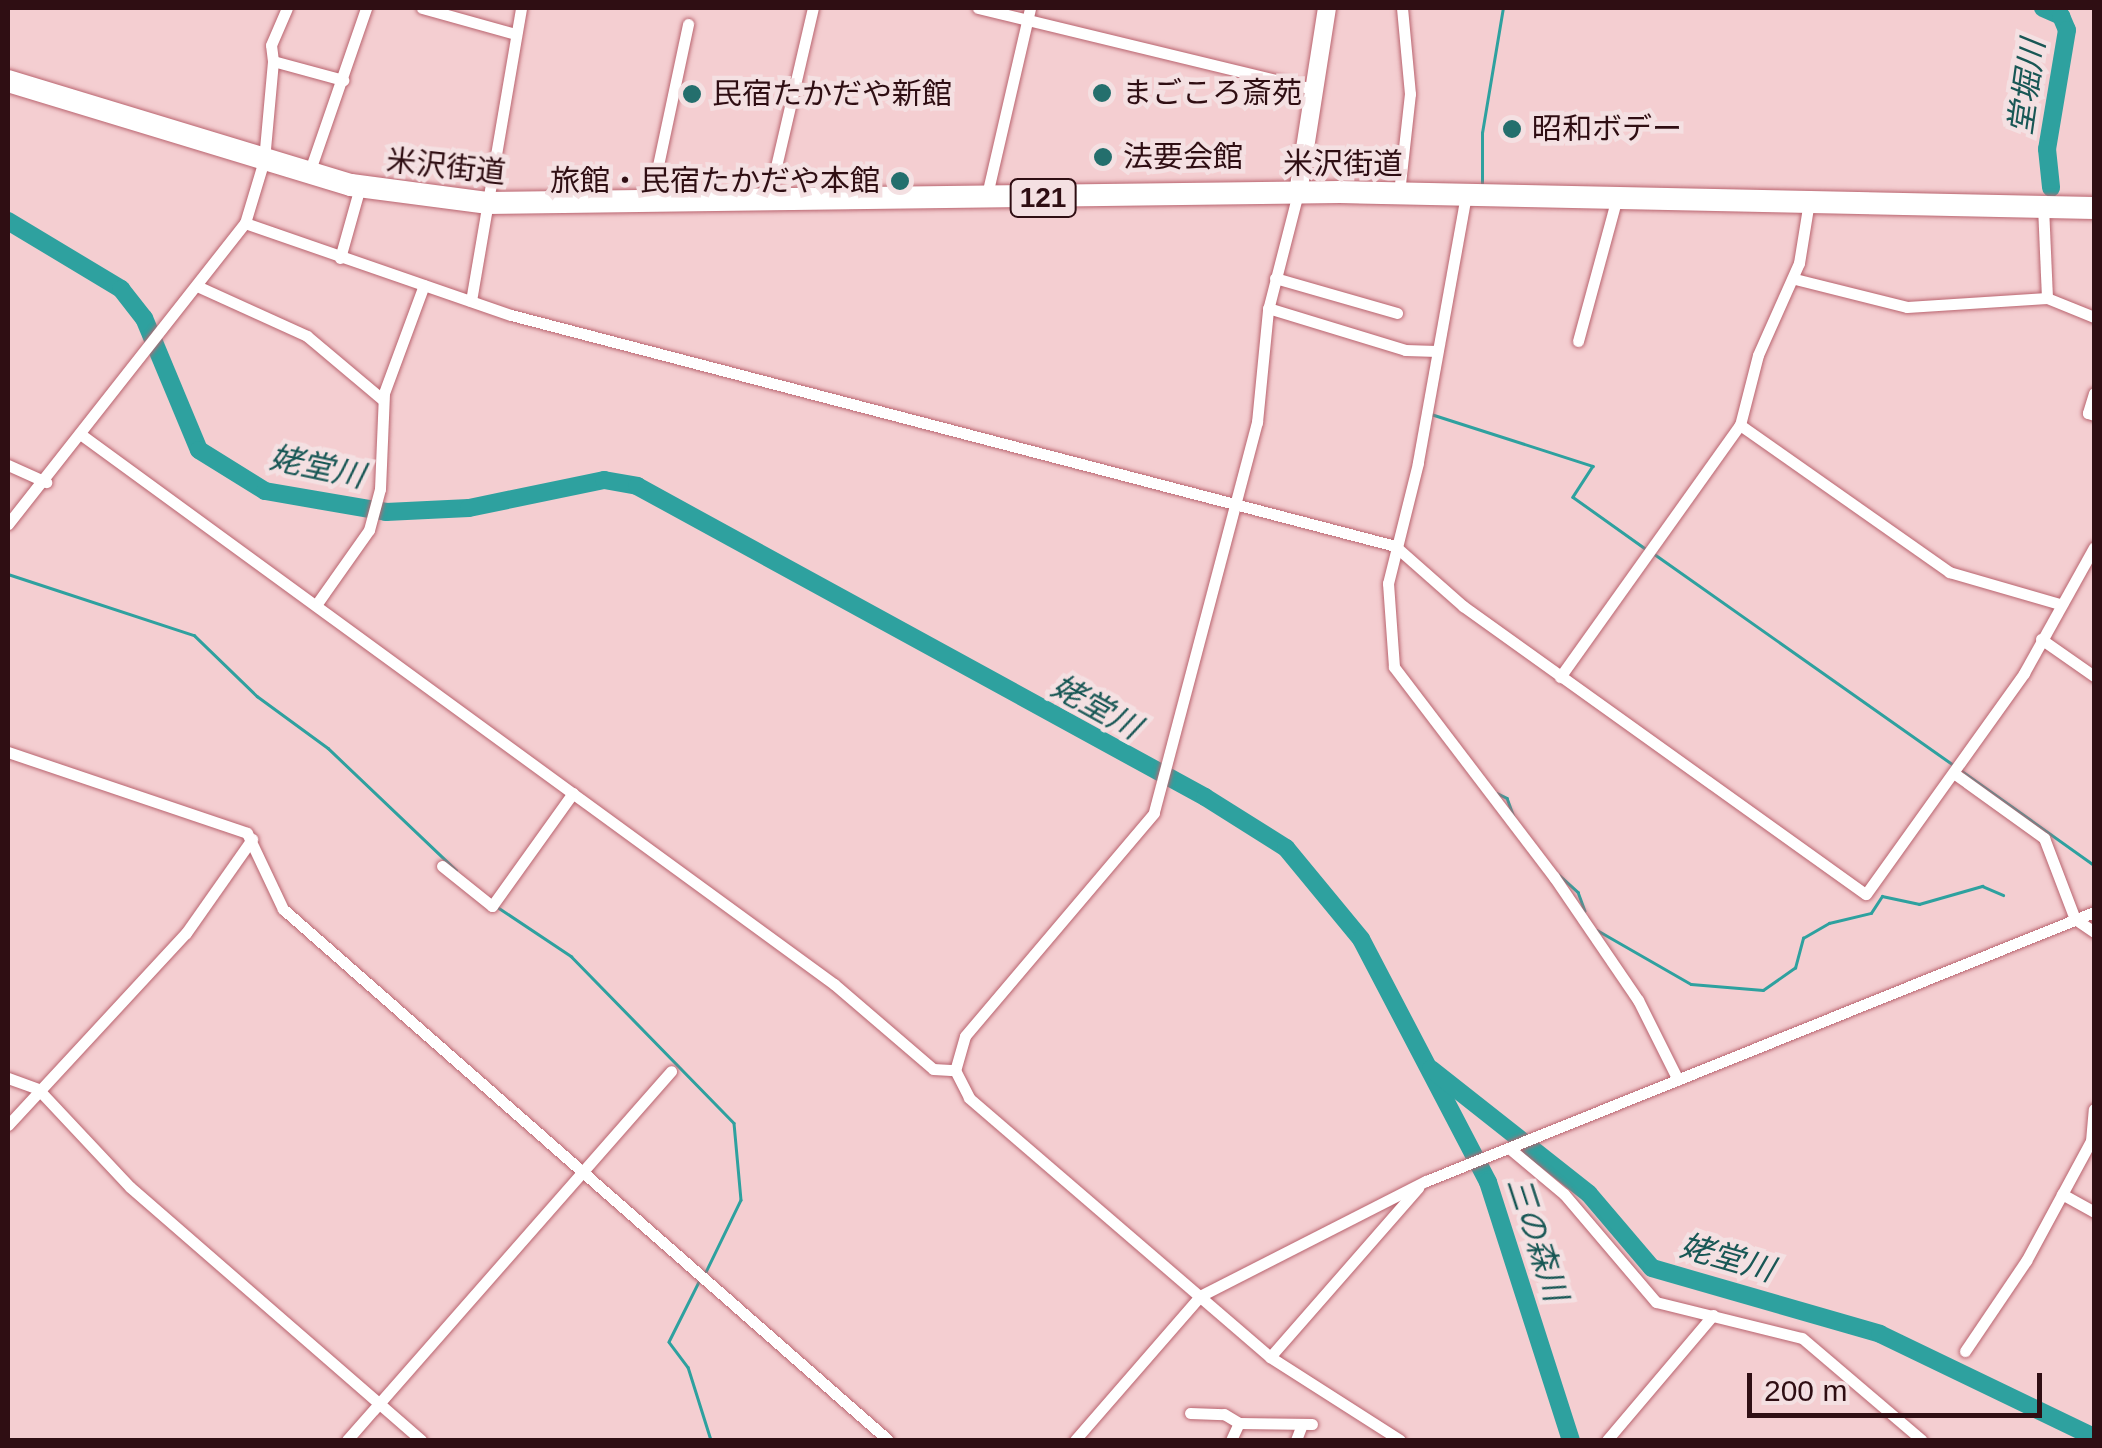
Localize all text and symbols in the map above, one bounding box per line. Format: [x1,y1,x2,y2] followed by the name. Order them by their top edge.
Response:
[2001,37,2053,137] water label: 堂堀川
[1122,75,1302,111] place label: まごころ斎苑
[712,76,952,112] place label: 民宿たかだや新館
[1091,82,1113,104] marker: まごころ斎苑
[681,83,703,105] marker: 民宿たかだや新館
[1532,111,1682,147] place label: 昭和ボデー
[1501,118,1523,140] marker: 昭和ボデー
[1123,139,1243,175] place label: 法要会館
[384,143,508,191] street label: 米沢街道
[1092,146,1114,168] marker: 法要会館
[1283,146,1403,182] street label: 米沢街道
[550,163,880,199] place label: 旅館・民宿たかだや本館
[889,170,911,192] marker: 旅館・民宿たかだや本館
[1008,175,1078,221] road number: 121
[266,438,368,496] water label: 姥堂川
[1045,667,1147,747] water label: 姥堂川
[1499,1172,1575,1306] water label: 三の森川
[1676,1226,1778,1290] water label: 姥堂川
[1752,1353,2047,1415] scale bar
[1764,1374,1847,1407] text: 200 m

